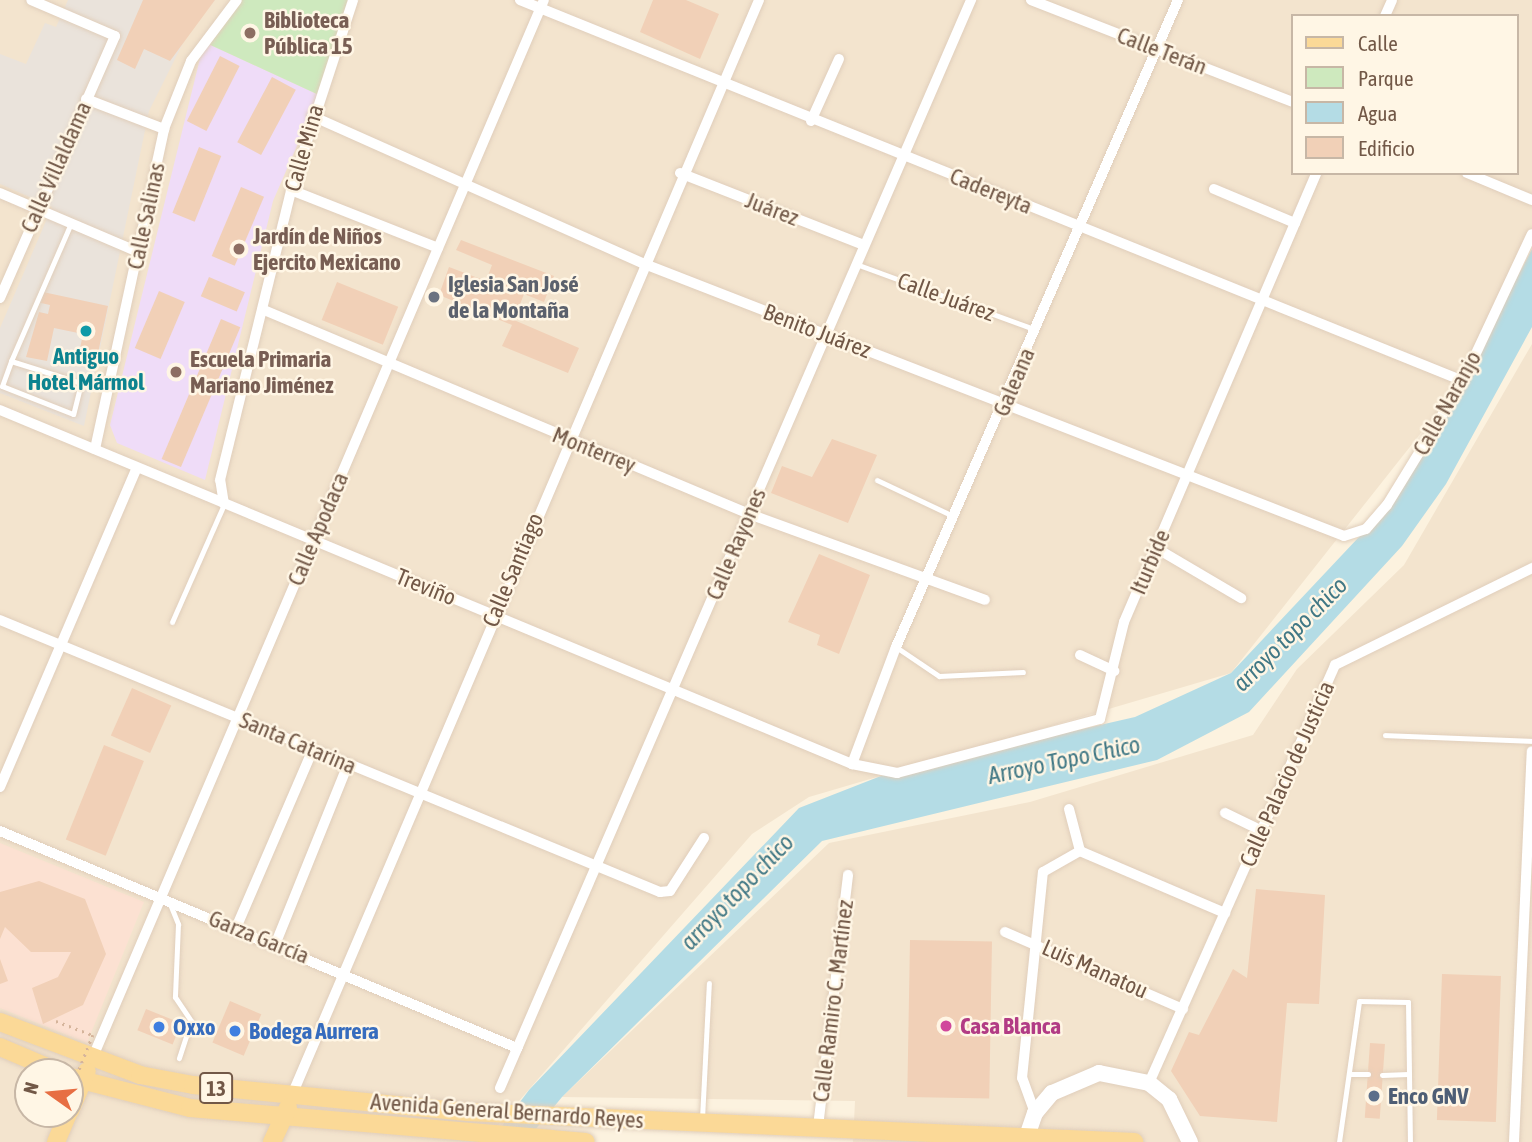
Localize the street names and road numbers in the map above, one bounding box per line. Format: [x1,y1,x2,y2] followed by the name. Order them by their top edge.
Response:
[1113,21,1211,81] street label: Calle Terán
[15,97,97,237] street label: Calle Villaldama
[278,101,330,195] street label: Calle Mina
[121,160,171,272] street label: Calle Salinas
[946,162,1036,220] street label: Cadereyta
[742,186,802,232] street label: Juárez
[894,267,998,327] street label: Calle Juárez
[759,298,875,364] street label: Benito Juárez
[987,344,1041,420] street label: Galeana
[1407,346,1487,460] street label: Calle Naranjo
[548,421,640,479] street label: Monterrey
[282,468,354,590] street label: Calle Apodaca
[700,484,772,604] street label: Calle Rayones
[477,509,549,631] street label: Calle Santiago
[1124,525,1176,599] street label: Iturbide
[392,563,460,611] street label: Treviño
[1234,677,1340,871] street label: Calle Palacio de Justicia
[235,706,361,780] street label: Santa Catarina
[807,898,859,1104] street label: Calle Ramiro C. Martínez
[205,904,313,970] street label: Garza García
[1038,933,1152,1005] street label: Luis Manatou
[198,1070,234,1106] road number: 13
[369,1088,645,1134] street label: Avenida General Bernardo Reyes

